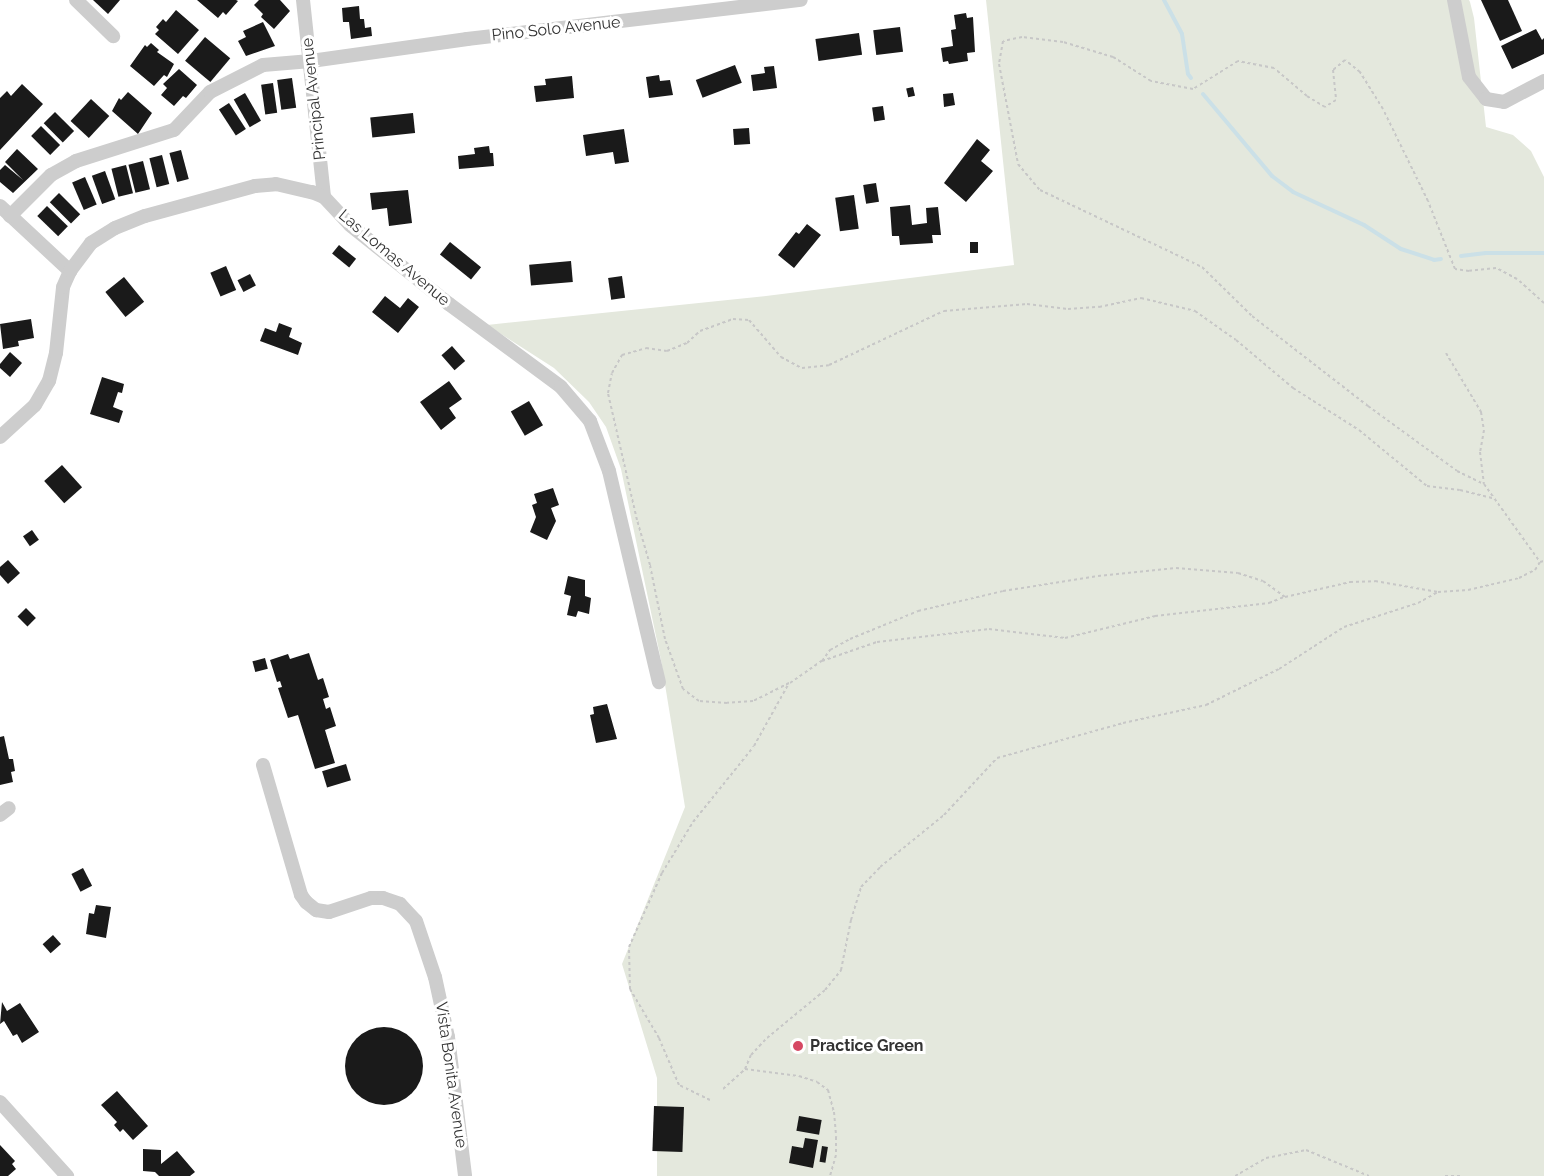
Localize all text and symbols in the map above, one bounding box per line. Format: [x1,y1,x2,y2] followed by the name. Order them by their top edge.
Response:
[491,13,621,45] street label: Pino Solo Avenue
[298,36,330,162] street label: Principal Avenue
[334,206,454,310] street label: Las Lomas Avenue
[431,1001,471,1149] street label: Vista Bonita Avenue
[810,1036,923,1056] place label: Practice Green
[791,1039,805,1053] marker: Practice Green

